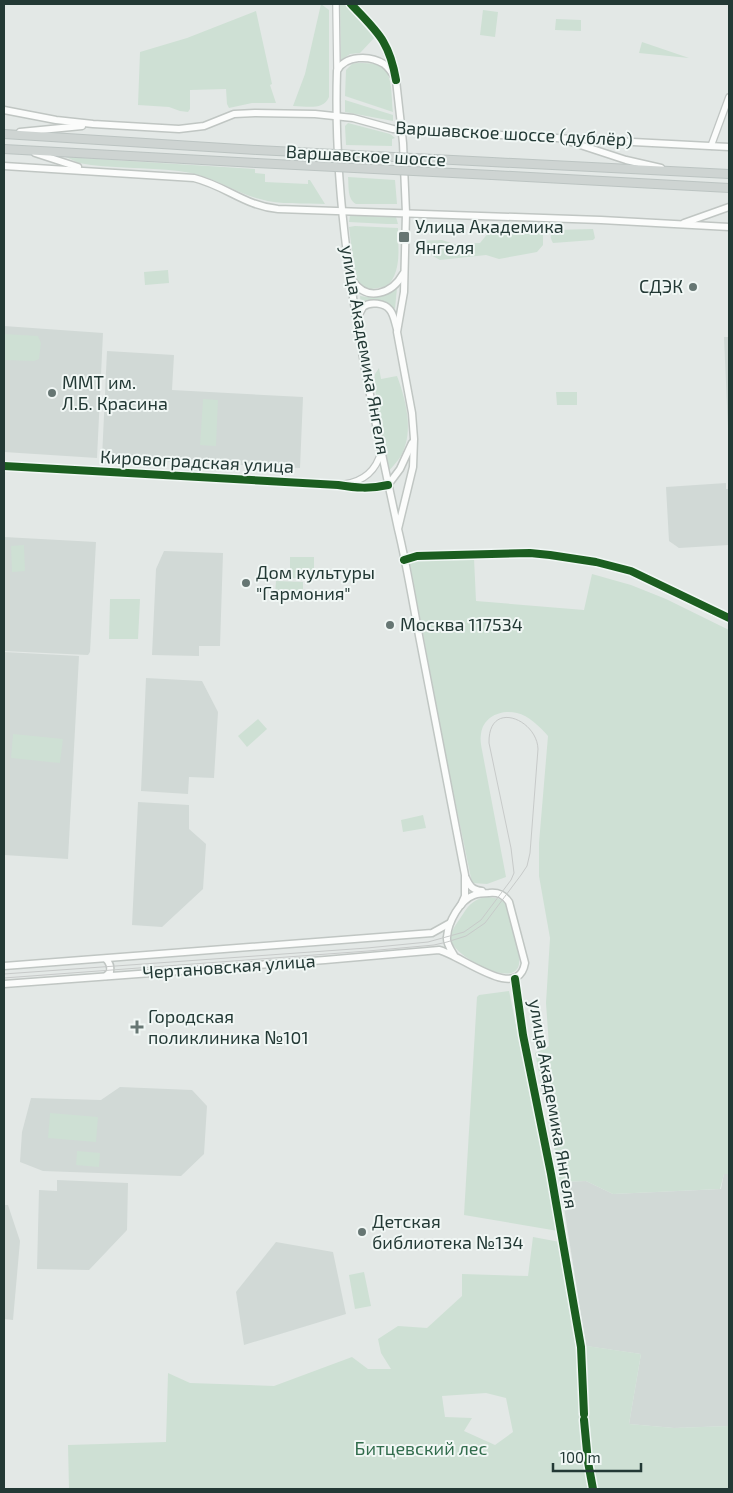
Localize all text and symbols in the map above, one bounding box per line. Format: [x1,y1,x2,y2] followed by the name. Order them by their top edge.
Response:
[395,116,633,150] street label: Варшавское шоссе (дублёр)
[285,140,447,170] street label: Варшавское шоссе
[415,215,564,258] place label: Улица Академика Янгеля
[397,230,411,244] marker: Улица Академика Янгеля
[337,243,395,456] street label: улица Академика Янгеля
[639,275,683,297] place label: СДЭК
[687,281,699,293] marker: СДЭК
[62,371,168,414] place label: ММТ им. Л.Б. Красина
[46,387,58,399] marker: ММТ им. Л.Б. Красина
[100,445,295,477] street label: Кировоградская улица
[256,561,375,604] place label: Дом культуры "Гармония"
[240,577,252,589] marker: Дом культуры "Гармония"
[400,613,523,635] place label: Москва 117534
[384,619,396,631] marker: Москва 117534
[142,949,316,983] street label: Чертановская улица
[525,997,583,1210] street label: улица Академика Янгеля
[148,1005,309,1048] place label: Городская поликлиника №101
[130,1020,144,1034] marker: Городская поликлиника №101
[372,1210,524,1253] place label: Детская библиотека №134
[356,1226,368,1238] marker: Детская библиотека №134
[355,1437,488,1459] park label: Битцевский лес
[553,1440,640,1472] scale bar
[560,1448,601,1466] text: 100 m

